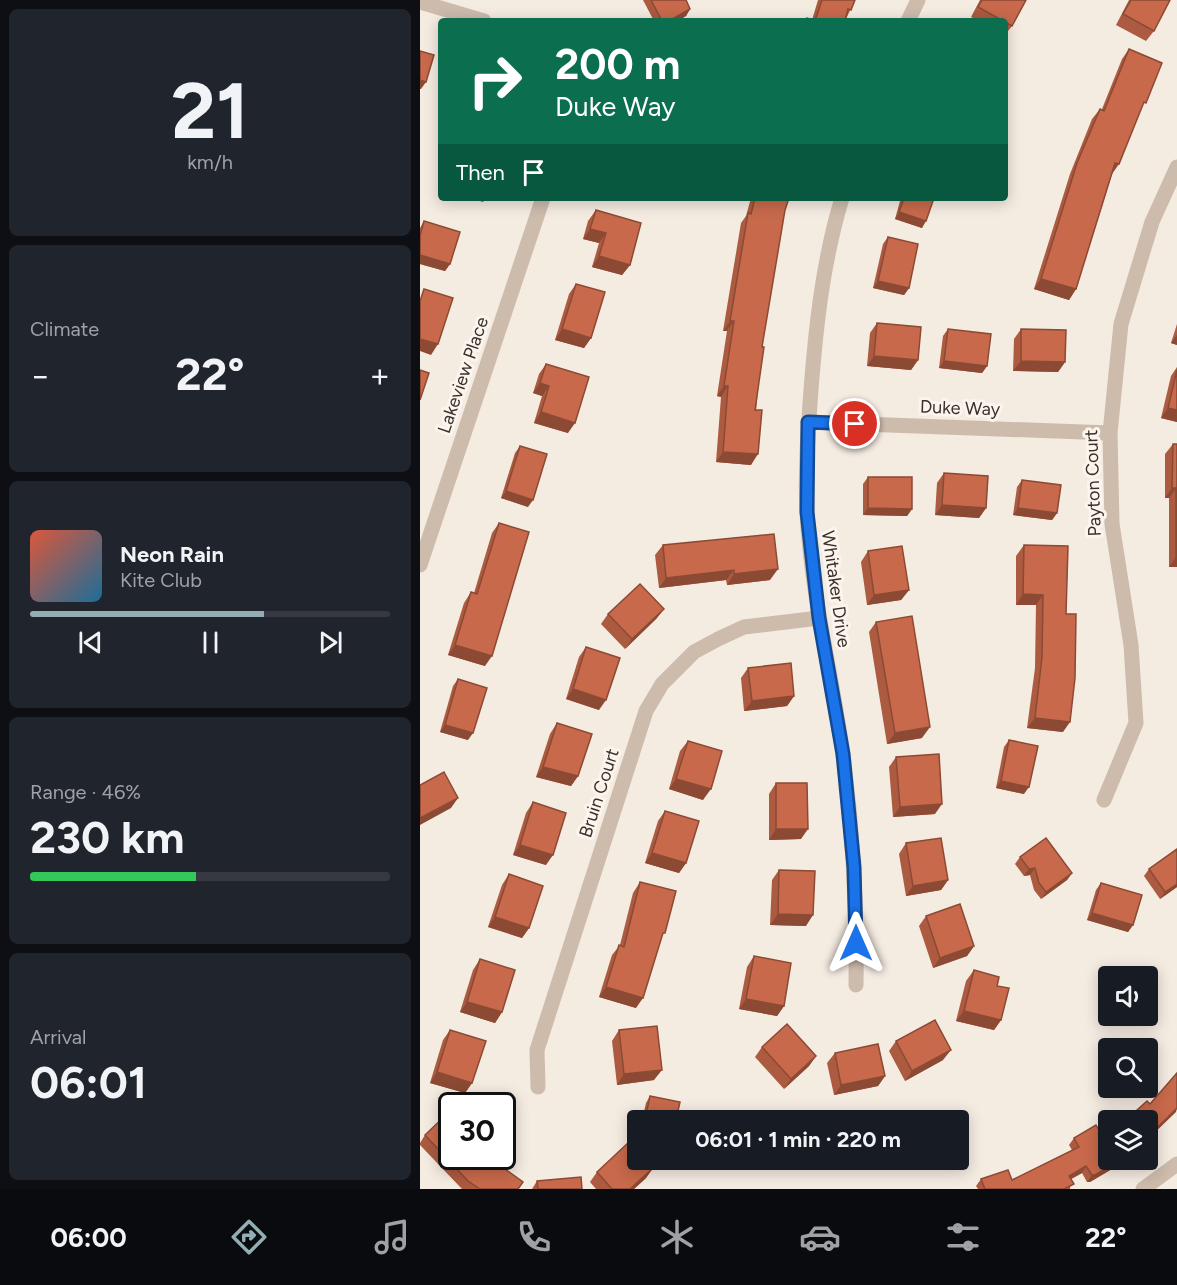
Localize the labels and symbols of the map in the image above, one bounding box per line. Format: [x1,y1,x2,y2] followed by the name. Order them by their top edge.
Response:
[433,314,493,436] street label: Lakeview Place
[919,396,1001,420] street label: Duke Way
[829,398,880,449] pin
[1080,429,1106,537] street label: Payton Court
[817,529,855,649] street label: Whitaker Drive
[574,746,624,840] street label: Bruin Court
[824,911,888,975] position arrow
[438,1092,516,1170] speed limit sign: 30

